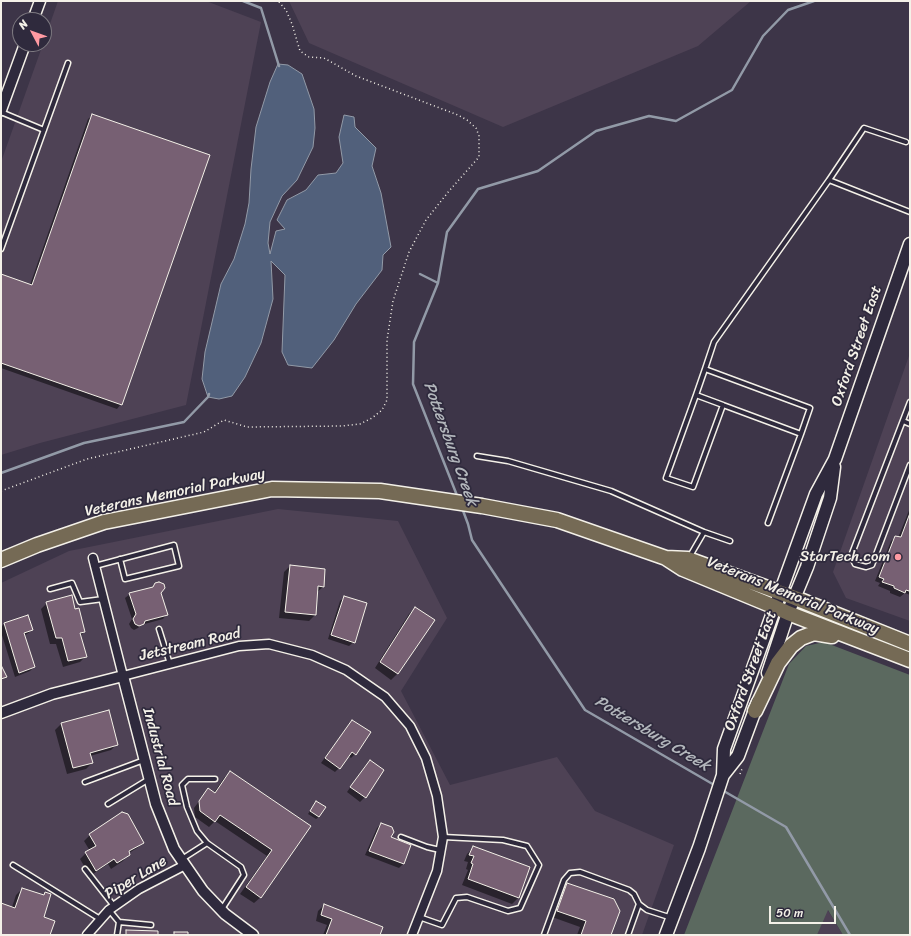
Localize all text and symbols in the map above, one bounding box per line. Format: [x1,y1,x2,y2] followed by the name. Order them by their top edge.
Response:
[12,12,52,52] north arrow
[14,15,33,34] text: N
[828,283,886,409] street label: Oxford Street East
[419,379,481,509] water label: Pottersburg Creek
[83,465,267,521] street label: Veterans Memorial Parkway
[800,548,890,566] place label: StarTech.com
[893,552,903,562] marker: StarTech.com
[704,553,882,639] street label: Veterans Memorial Parkway
[721,609,781,733] street label: Oxford Street East
[138,625,242,665] street label: Jetstream Road
[591,692,713,776] water label: Pottersburg Creek
[138,706,182,808] street label: Industrial Road
[102,852,170,904] street label: Piper Lane
[771,898,838,924] scale bar
[776,902,803,924] text: 50 m

